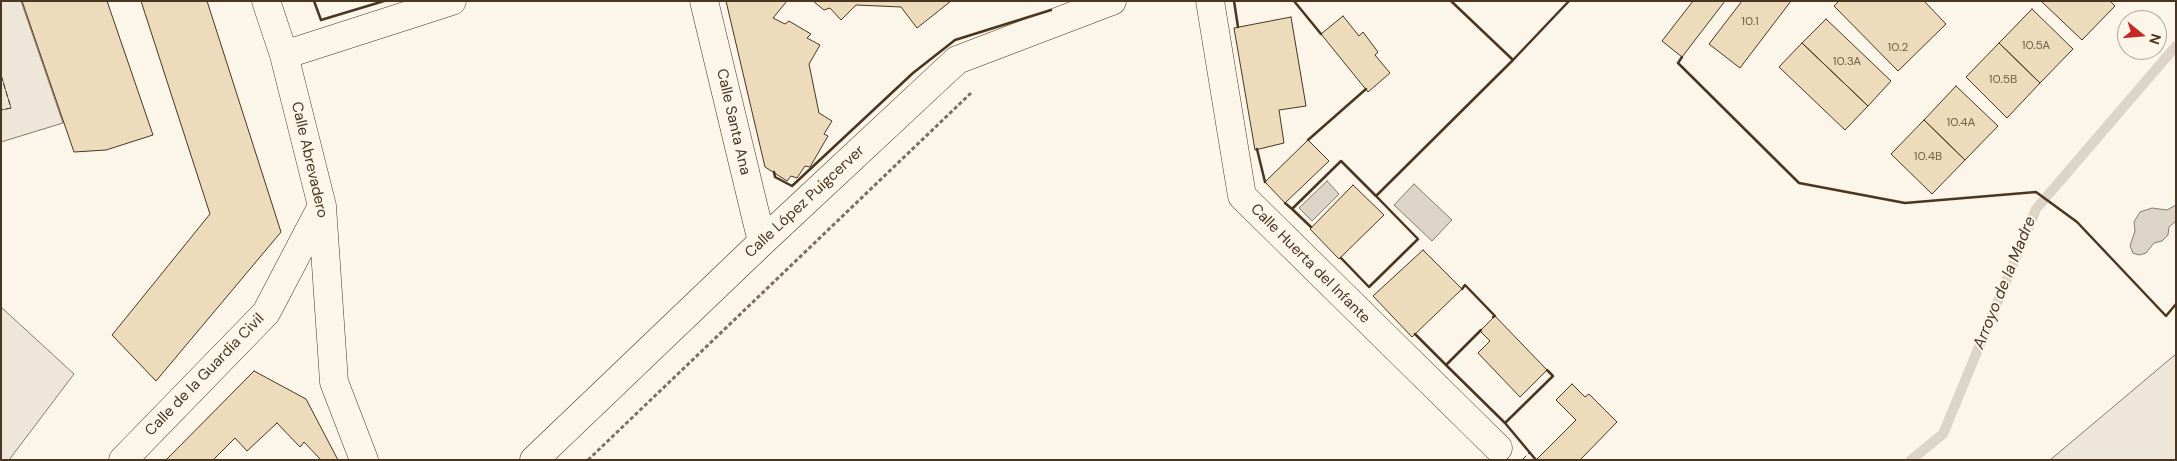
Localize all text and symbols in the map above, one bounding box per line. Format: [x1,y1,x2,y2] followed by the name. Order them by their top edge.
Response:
[2117,10,2167,60] north arrow
[1741,15,1759,29] house number: 10.1
[2145,32,2165,47] text: N
[2022,39,2050,53] house number: 10.5A
[1888,41,1908,55] house number: 10.2
[1833,55,1861,69] house number: 10.3A
[712,67,754,177] street label: Calle Santa Ana
[1989,73,2017,87] house number: 10.5B
[287,100,331,220] street label: Calle Abrevadero
[1946,116,1976,130] house number: 10.4A
[742,142,868,262] street label: Calle López Puigcerver
[1914,150,1942,164] house number: 10.4B
[1246,200,1374,328] street label: Calle Huerta del Infante
[1970,214,2040,352] water label: Arroyo de la Madre
[142,310,268,440] street label: Calle de la Guardia Civil

